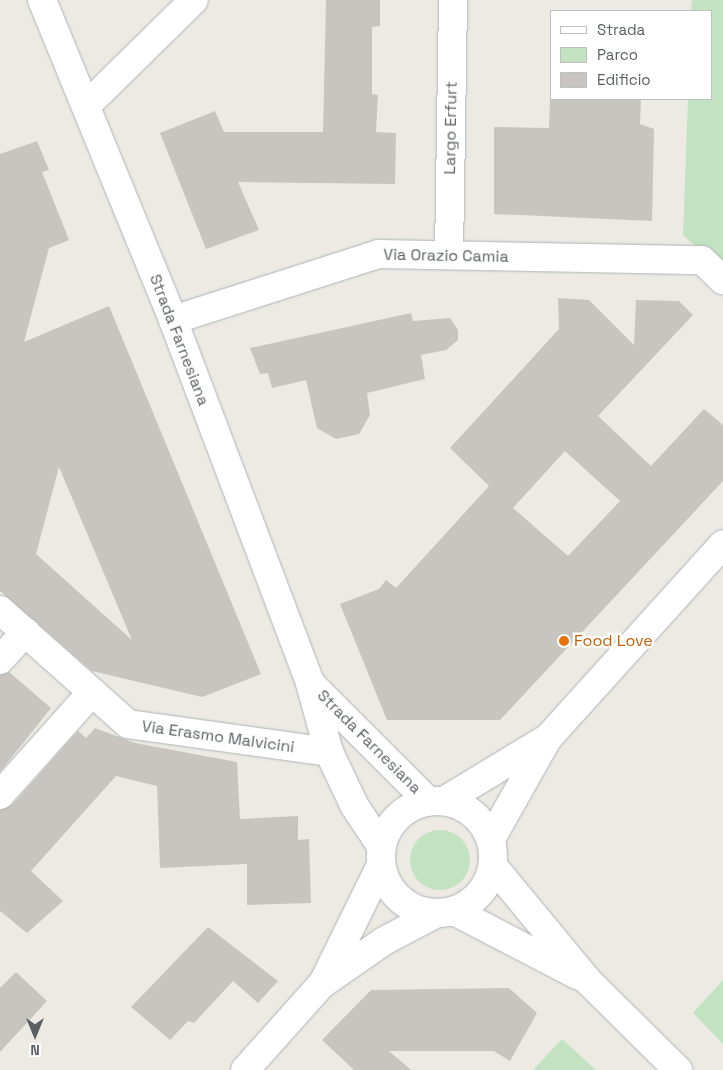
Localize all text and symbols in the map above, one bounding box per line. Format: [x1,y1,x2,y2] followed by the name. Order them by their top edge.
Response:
[550,10,713,100] legend
[597,20,645,39] text: Strada
[597,45,638,64] text: Parco
[597,70,651,89] text: Edificio
[441,81,461,175] street label: Largo Erfurt
[383,245,509,267] street label: Via Orazio Camia
[145,272,213,408] street label: Strada Farnesiana
[574,631,653,651] place label: Food Love
[558,635,570,647] marker: Food Love
[313,686,425,798] street label: Strada Farnesiana
[140,717,296,757] street label: Via Erasmo Malvicini
[10,1010,60,1060] north arrow
[30,1041,40,1059] text: N

